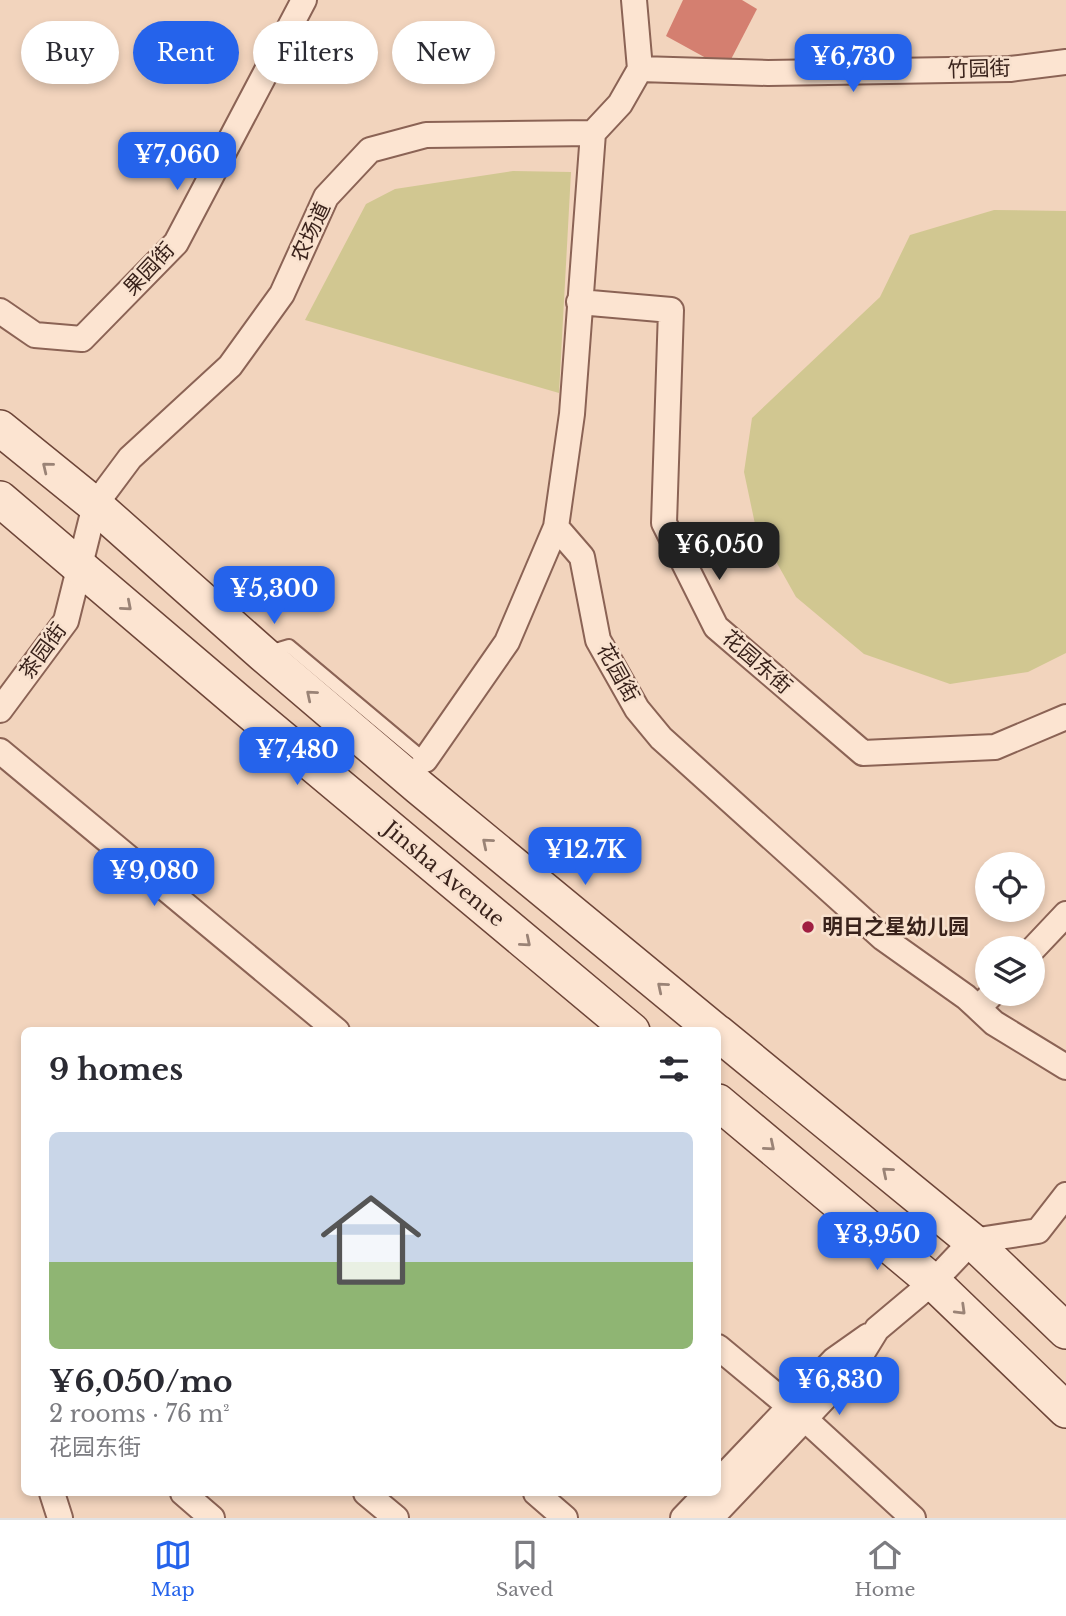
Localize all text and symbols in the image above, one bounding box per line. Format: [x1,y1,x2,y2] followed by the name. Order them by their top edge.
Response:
[21,21,119,84] chip: Buy
[133,21,239,84] chip: Rent
[253,21,378,84] chip: Filters
[392,21,495,84] chip: New
[796,34,910,94] pin: ¥6,730
[811,43,895,71] text: ¥6,730
[947,55,1011,83] street label: 竹园街
[120,132,234,192] pin: ¥7,060
[134,141,220,169] text: ¥7,060
[286,198,336,266] street label: 农场道
[118,237,180,301] street label: 果园街
[43,462,55,475] one-way arrow
[662,522,776,582] pin: ¥6,050
[674,531,764,559] text: ¥6,050
[217,566,331,626] pin: ¥5,300
[230,575,318,603] text: ¥5,300
[119,598,132,610] one-way arrow
[14,618,72,684] street label: 茶园街
[717,625,797,699] street label: 花园东街
[591,639,645,707] street label: 花园街
[307,691,320,703] one-way arrow
[240,728,354,787] pin: ¥7,480
[255,736,339,764] text: ¥7,480
[376,814,510,932] street label: Jinsha Avenue
[528,828,642,887] pin: ¥12.7K
[544,836,626,864] text: ¥12.7K
[482,838,494,851] one-way arrow
[97,848,211,908] pin: ¥9,080
[975,852,1045,1006] map controls
[975,852,1045,922] button: locate
[109,857,199,885] text: ¥9,080
[822,914,969,940] place label: 明日之星幼儿园
[800,919,816,935] marker: 明日之星幼儿园
[517,934,530,946] one-way arrow
[975,936,1045,1006] button: layers
[658,983,670,996] one-way arrow
[655,1050,693,1088] icon: filters
[49,1051,183,1088] text: 9 homes
[761,1138,774,1150] one-way arrow
[882,1168,894,1181] one-way arrow
[308,1177,434,1303] icon: home
[820,1212,934,1272] pin: ¥3,950
[834,1221,920,1249] text: ¥3,950
[953,1301,966,1314] one-way arrow
[782,1358,896,1417] pin: ¥6,830
[49,1363,232,1400] text: ¥6,050/mo
[795,1366,883,1394] text: ¥6,830
[49,1400,230,1428] text: 2 rooms · 76 m²
[49,1433,141,1461] text: 花园东街
[151,1536,195,1601] tab: Map
[496,1536,553,1601] tab: Saved
[855,1536,915,1601] tab: Home

